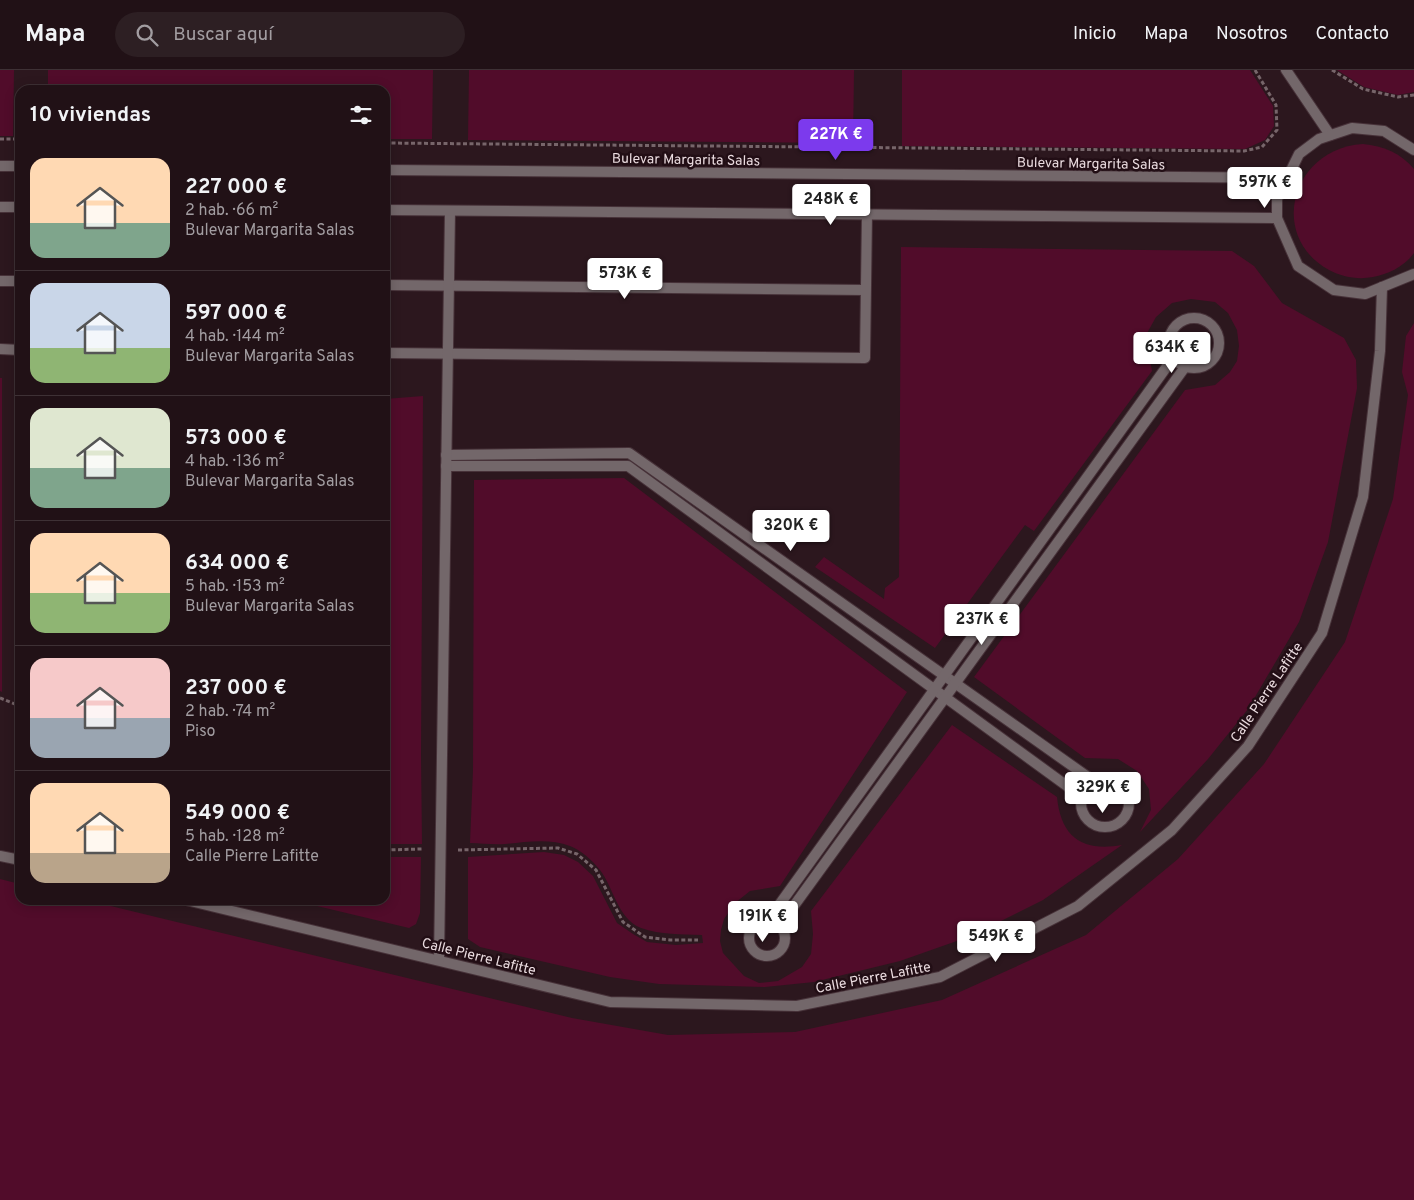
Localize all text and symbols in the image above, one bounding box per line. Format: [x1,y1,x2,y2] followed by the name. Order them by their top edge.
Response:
[115,12,465,57] search box
[25,20,85,50] text: Mapa
[133,21,161,49] icon: search
[173,23,273,47] text: Buscar aquí
[1073,23,1116,46] text: Inicio
[1144,23,1188,46] text: Mapa
[1216,23,1288,46] text: Nosotros
[1316,23,1389,46] text: Contacto
[347,101,375,129] icon: filters
[30,102,151,129] text: 10 viviendas
[795,118,877,161] pin: 227K €
[809,125,863,145] text: 227K €
[612,151,760,170] street label: Bulevar Margarita Salas
[1017,155,1165,174] street label: Bulevar Margarita Salas
[1224,166,1306,209] pin: 597K €
[1238,173,1292,193] text: 597K €
[185,174,287,201] text: 227 000 €
[70,178,130,238] icon: home
[790,184,872,226] pin: 248K €
[803,190,859,210] text: 248K €
[185,201,278,221] text: 2 hab. · 66 m²
[185,221,354,241] text: Bulevar Margarita Salas
[584,258,666,300] pin: 573K €
[598,264,652,284] text: 573K €
[185,300,287,327] text: 597 000 €
[70,303,130,363] icon: home
[185,327,285,347] text: 4 hab. · 144 m²
[1131,332,1213,374] pin: 634K €
[1144,338,1200,358] text: 634K €
[185,347,354,367] text: Bulevar Margarita Salas
[185,425,287,452] text: 573 000 €
[70,428,130,488] icon: home
[185,452,284,472] text: 4 hab. · 136 m²
[185,472,354,492] text: Bulevar Margarita Salas
[750,510,832,552] pin: 320K €
[763,516,819,536] text: 320K €
[185,550,289,577] text: 634 000 €
[70,553,130,613] icon: home
[185,577,285,597] text: 5 hab. · 153 m²
[185,597,354,617] text: Bulevar Margarita Salas
[941,604,1023,646] pin: 237K €
[955,610,1009,630] text: 237K €
[1227,640,1307,746] street label: Calle Pierre Lafitte
[185,675,287,702] text: 237 000 €
[70,678,130,738] icon: home
[185,702,275,722] text: 2 hab. · 74 m²
[185,722,215,742] text: Piso
[1062,772,1144,814] pin: 329K €
[1076,778,1130,798] text: 329K €
[185,800,290,827] text: 549 000 €
[70,803,130,863] icon: home
[185,827,285,847] text: 5 hab. · 128 m²
[185,847,319,867] text: Calle Pierre Lafitte
[722,900,804,943] pin: 191K €
[739,907,787,927] text: 191K €
[955,920,1037,963] pin: 549K €
[968,927,1024,947] text: 549K €
[420,935,538,980] street label: Calle Pierre Lafitte
[814,959,932,998] street label: Calle Pierre Lafitte

